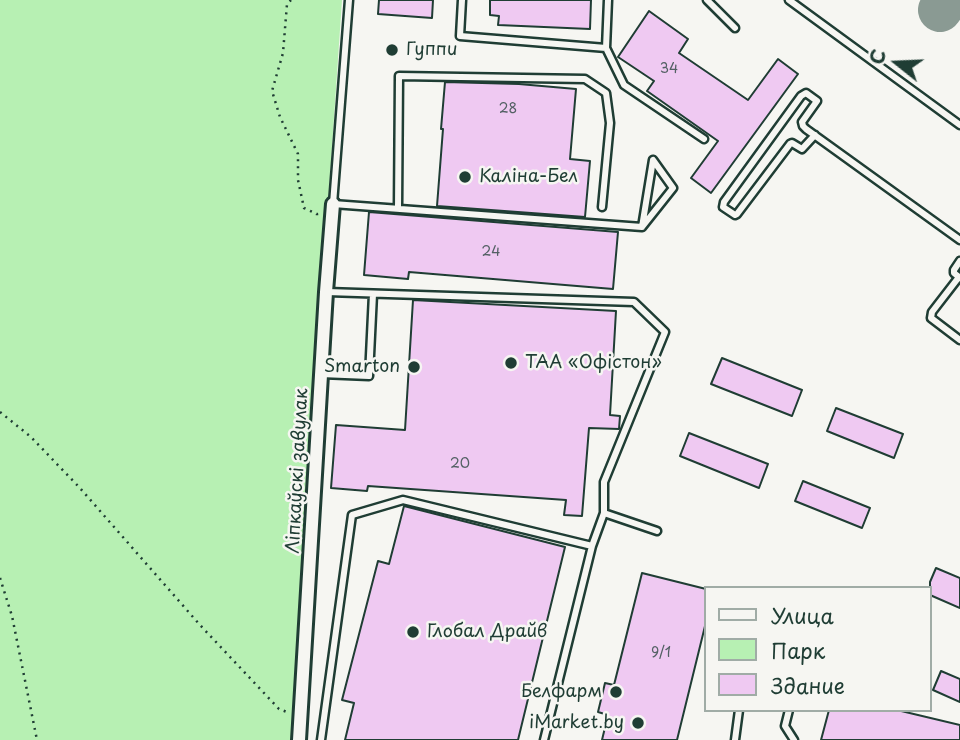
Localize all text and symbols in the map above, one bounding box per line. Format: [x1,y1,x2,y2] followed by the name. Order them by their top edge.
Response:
[862,28,932,98] north arrow
[406,39,457,61] place label: Гуппи
[384,42,400,58] marker: Гуппи
[862,45,893,68] text: С
[660,61,678,77] house number: 34
[499,101,517,117] house number: 28
[479,166,578,188] place label: Каліна-Бел
[457,169,473,185] marker: Каліна-Бел
[482,244,500,260] house number: 24
[525,352,662,374] place label: ТАА «Офістон»
[503,355,519,371] marker: ТАА «Офістон»
[324,356,400,378] place label: Smarton
[406,359,422,375] marker: Smarton
[283,388,313,554] street label: Ліпкаўскі завулак
[450,456,470,472] house number: 20
[704,586,932,712] legend
[771,599,834,631] text: Улица
[427,621,547,643] place label: Глобал Драйв
[405,624,421,640] marker: Глобал Драйв
[771,634,825,666] text: Парк
[651,645,671,661] house number: 9/1
[771,669,845,701] text: Здание
[521,681,602,703] place label: Белфарм
[608,684,624,700] marker: Белфарм
[529,712,624,734] place label: iMarket.by
[630,715,646,731] marker: iMarket.by

